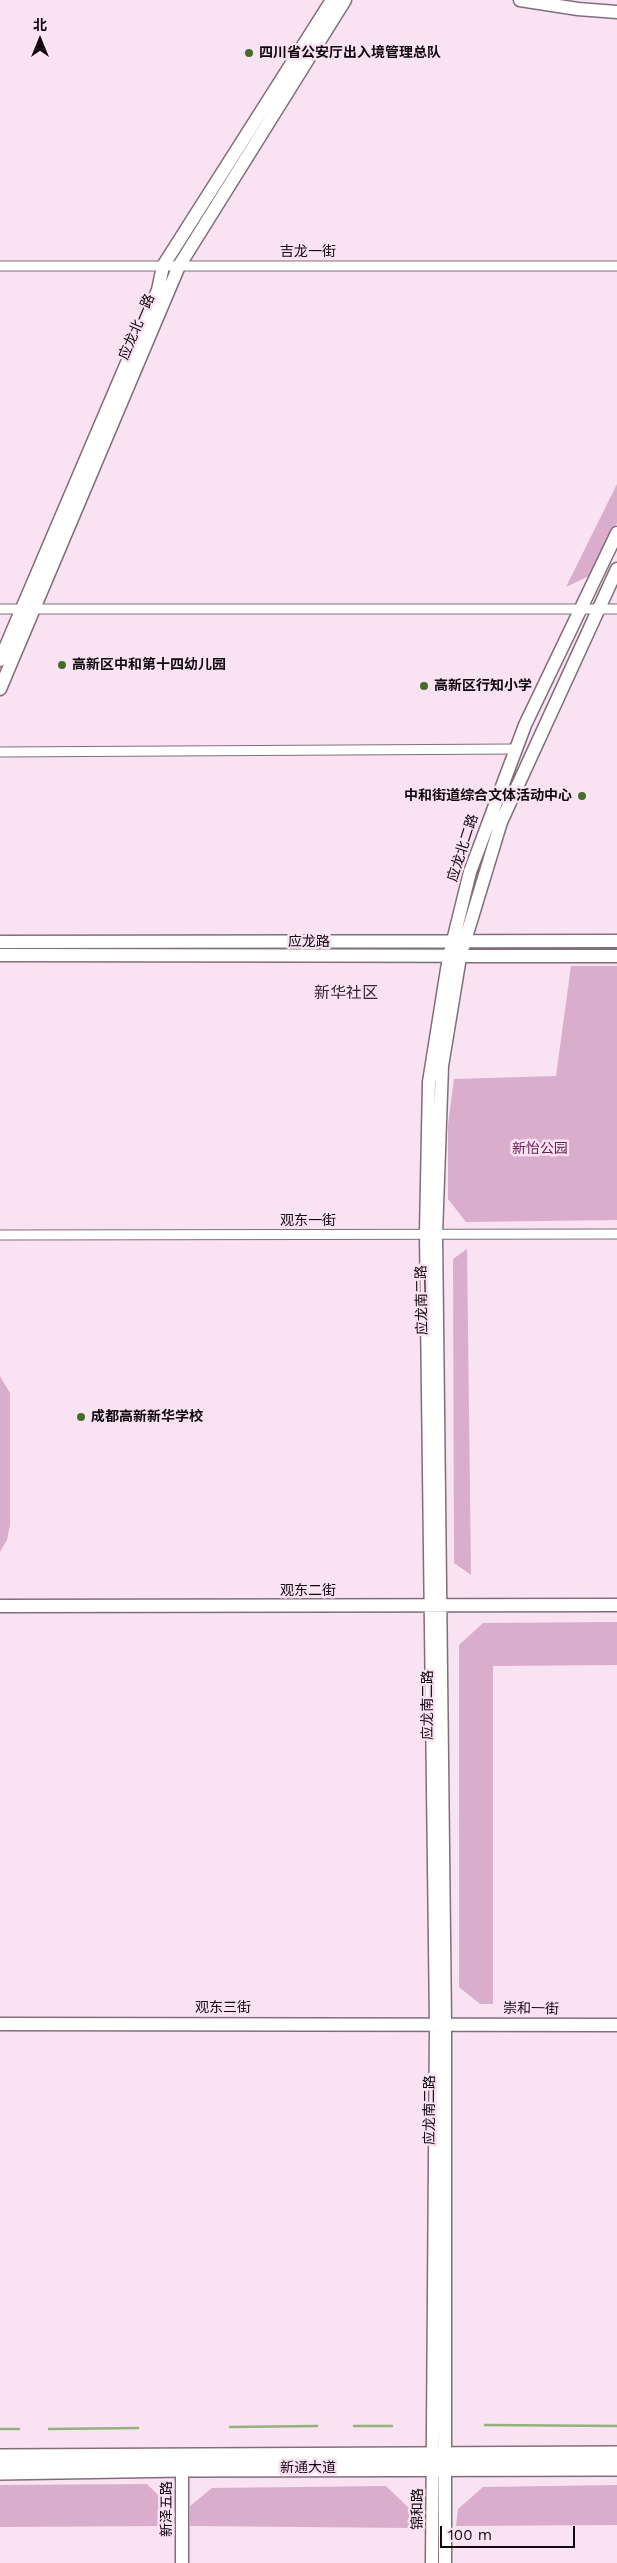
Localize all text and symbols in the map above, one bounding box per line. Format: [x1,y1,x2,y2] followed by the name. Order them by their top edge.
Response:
[15,15,65,65] north arrow
[33,17,47,33] text: 北
[259,45,441,61] place label: 四川省公安厅出入境管理总队
[243,47,255,59] marker: 四川省公安厅出入境管理总队
[280,244,336,260] street label: 吉龙一街
[116,292,158,362] street label: 应龙北一路
[72,657,226,673] place label: 高新区中和第十四幼儿园
[56,659,68,671] marker: 高新区中和第十四幼儿园
[434,678,532,694] place label: 高新区行知小学
[418,680,430,692] marker: 高新区行知小学
[404,788,572,804] place label: 中和街道综合文体活动中心
[576,790,588,802] marker: 中和街道综合文体活动中心
[444,812,482,884] street label: 应龙北二路
[288,934,330,950] street label: 应龙路
[314,983,378,1003] district label: 新华社区
[512,1141,568,1157] park label: 新怡公园
[280,1213,336,1229] street label: 观东一街
[413,1265,431,1335] street label: 应龙南二路
[91,1409,203,1425] place label: 成都高新新华学校
[75,1411,87,1423] marker: 成都高新新华学校
[280,1583,336,1599] street label: 观东二街
[420,1670,436,1740] street label: 应龙南二路
[195,2000,251,2016] street label: 观东三街
[503,2000,559,2018] street label: 崇和一街
[422,2075,438,2145] street label: 应龙南二路
[280,2460,336,2476] street label: 新通大道
[159,2481,175,2537] street label: 新泽五路
[410,2488,426,2530] street label: 锦和路
[442,2516,577,2548] scale bar
[448,2526,492,2544] text: 100 m

